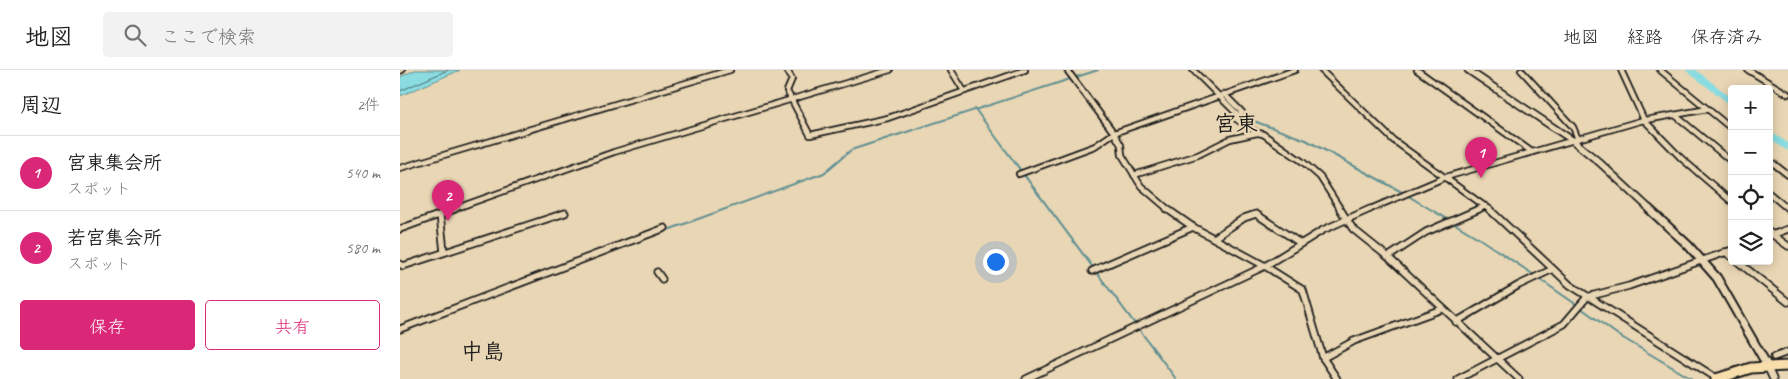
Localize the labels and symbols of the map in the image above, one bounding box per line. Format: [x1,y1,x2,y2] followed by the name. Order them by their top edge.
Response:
[1214,110,1258,138] district label: 宮東
[1465,137,1497,178] pin: 1
[432,180,464,221] pin: 2
[983,249,1009,275] your location
[461,338,505,366] district label: 中島

